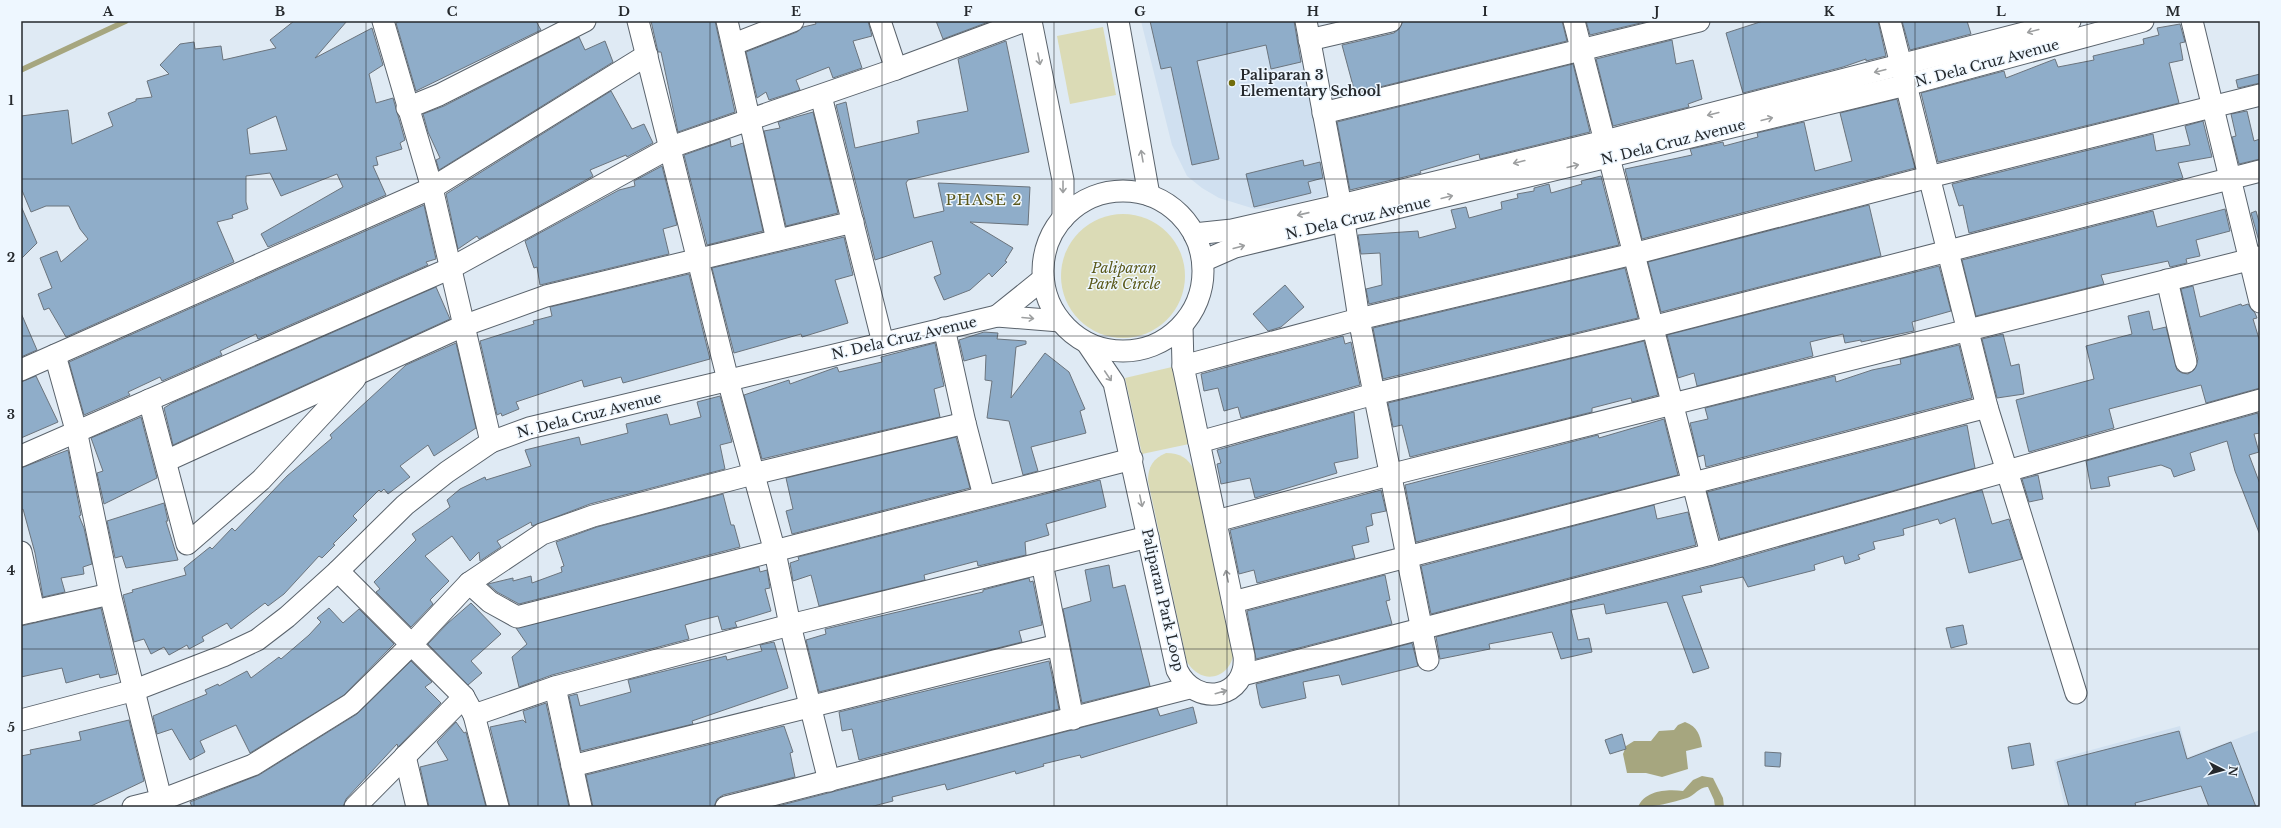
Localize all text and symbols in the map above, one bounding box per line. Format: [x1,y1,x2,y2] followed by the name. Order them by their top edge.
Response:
[102,3,114,20] text: A
[275,3,285,20] text: B
[447,3,458,20] text: C
[618,3,630,20] text: D
[791,3,801,20] text: E
[964,3,973,20] text: F
[1134,3,1146,20] text: G
[1307,3,1319,20] text: H
[1482,3,1488,20] text: I
[1651,3,1660,20] text: J
[1824,3,1835,20] text: K
[1996,3,2006,20] text: L
[2166,3,2181,20] text: M
[2026,28,2039,35] one-way arrow
[1913,35,2061,91] street label: N. Dela Cruz Avenue
[1035,52,1043,65] one-way arrow
[1240,66,1381,100] place label: Paliparan 3 Elementary School
[1874,68,1887,76] one-way arrow
[1227,78,1237,88] marker: Paliparan 3 Elementary School
[8,92,14,109] text: 1
[1707,110,1720,118] one-way arrow
[1761,114,1774,122] one-way arrow
[1599,115,1747,169] street label: N. Dela Cruz Avenue
[1138,150,1146,163] one-way arrow
[1513,159,1526,166] one-way arrow
[1566,162,1579,170] one-way arrow
[1059,180,1067,193] one-way arrow
[946,190,1022,209] district label: PHASE 2
[1440,192,1453,200] one-way arrow
[1284,193,1432,243] street label: N. Dela Cruz Avenue
[1297,210,1310,218] one-way arrow
[1232,243,1245,250] one-way arrow
[7,249,15,266] text: 2
[1087,259,1161,293] park label: Paliparan Park Circle
[830,313,978,363] street label: N. Dela Cruz Avenue
[1021,315,1034,322] one-way arrow
[1105,370,1113,382] one-way arrow
[515,388,663,442] street label: N. Dela Cruz Avenue
[7,406,15,423] text: 3
[1137,494,1145,507] one-way arrow
[1138,527,1188,673] street label: Paliparan Park Loop
[7,562,16,579] text: 4
[1223,569,1231,582] one-way arrow
[1214,688,1227,695] one-way arrow
[7,719,15,736] text: 5
[2203,750,2243,790] north arrow
[2225,765,2240,778] text: N

